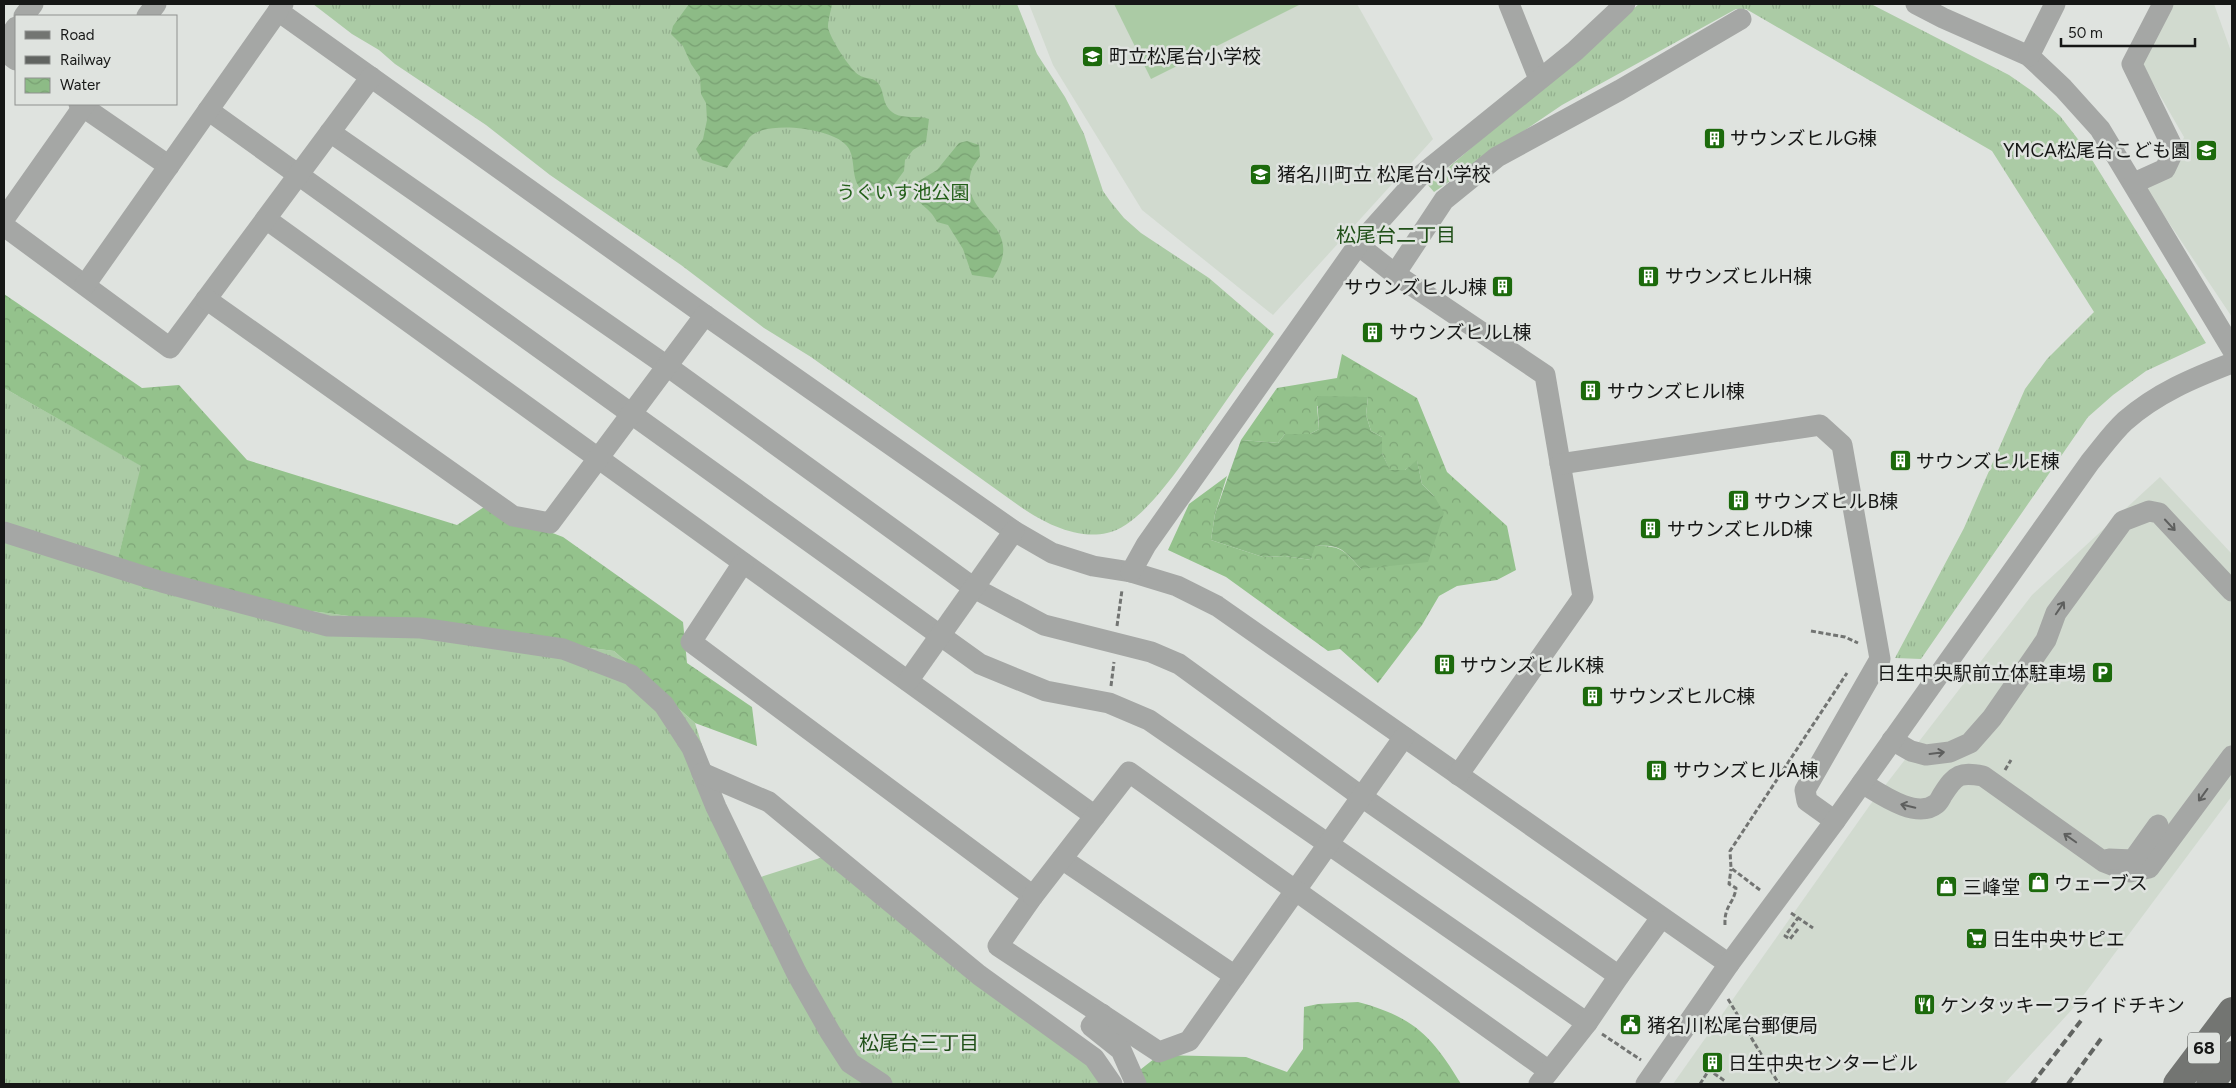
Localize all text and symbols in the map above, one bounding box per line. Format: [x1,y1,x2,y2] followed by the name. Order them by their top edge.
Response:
[15,15,178,105] legend
[2061,15,2195,47] scale bar
[2068,24,2103,42] text: 50 m
[60,26,95,44] text: Road
[1081,44,1105,68] school or university icon: 町立松尾台小学校
[1109,45,1261,68] place label: 町立松尾台小学校
[60,51,111,69] text: Railway
[60,76,100,94] text: Water
[1702,126,1726,150] building icon: サウンズヒルG棟
[1730,127,1877,150] place label: サウンズヒルG棟
[2194,138,2218,162] school or university icon: YMCA松尾台こども園
[2003,139,2190,162] place label: YMCA松尾台こども園
[1249,162,1273,186] school or university icon: 猪名川町立 松尾台小学校
[1277,163,1491,186] place label: 猪名川町立 松尾台小学校
[836,181,970,204] park label: うぐいす池公園
[1336,223,1456,247] district label: 松尾台二丁目
[1637,264,1661,288] building icon: サウンズヒルH棟
[1665,265,1812,288] place label: サウンズヒルH棟
[1491,275,1515,299] building icon: サウンズヒルJ棟
[1345,276,1487,299] place label: サウンズヒルJ棟
[1361,320,1385,344] building icon: サウンズヒルL棟
[1389,321,1532,344] place label: サウンズヒルL棟
[1579,379,1603,403] building icon: サウンズヒルI棟
[1607,380,1745,403] place label: サウンズヒルI棟
[1888,449,1912,473] building icon: サウンズヒルE棟
[1916,450,2060,473] place label: サウンズヒルE棟
[1726,489,1750,513] building icon: サウンズヒルB棟
[1754,490,1898,513] place label: サウンズヒルB棟
[1639,517,1663,541] building icon: サウンズヒルD棟
[1667,518,1813,541] place label: サウンズヒルD棟
[2164,518,2176,531] one-way arrow
[2055,602,2065,616] one-way arrow
[1432,653,1456,677] building icon: サウンズヒルK棟
[1460,654,1604,677] place label: サウンズヒルK棟
[2090,661,2114,685] parking icon: 日生中央駅前立体駐車場
[1877,662,2086,685] place label: 日生中央駅前立体駐車場
[1581,684,1605,708] building icon: サウンズヒルC棟
[1609,685,1755,708] place label: サウンズヒルC棟
[1929,748,1945,758] one-way arrow
[1645,758,1669,782] building icon: サウンズヒルA棟
[1673,759,1818,782] place label: サウンズヒルA棟
[2198,788,2208,802] one-way arrow
[1901,801,1917,810] one-way arrow
[2064,832,2078,843] one-way arrow
[2026,871,2050,895] shop icon: ウェーブス
[2054,872,2148,895] place label: ウェーブス
[1935,875,1959,899] shop icon: 三峰堂
[1963,876,2020,899] place label: 三峰堂
[1964,927,1988,951] supermarket icon: 日生中央サピエ
[1992,928,2125,951] place label: 日生中央サピエ
[1912,993,1936,1017] restaurant icon: ケンタッキーフライドチキン
[1940,994,2185,1017] place label: ケンタッキーフライドチキン
[1619,1013,1643,1037] public building icon: 猪名川松尾台郵便局
[1647,1014,1818,1037] place label: 猪名川松尾台郵便局
[859,1031,979,1055] district label: 松尾台三丁目
[2188,1032,2220,1064] road number: 68
[1700,1051,1724,1075] building icon: 日生中央センタービル
[1728,1052,1918,1075] place label: 日生中央センタービル

